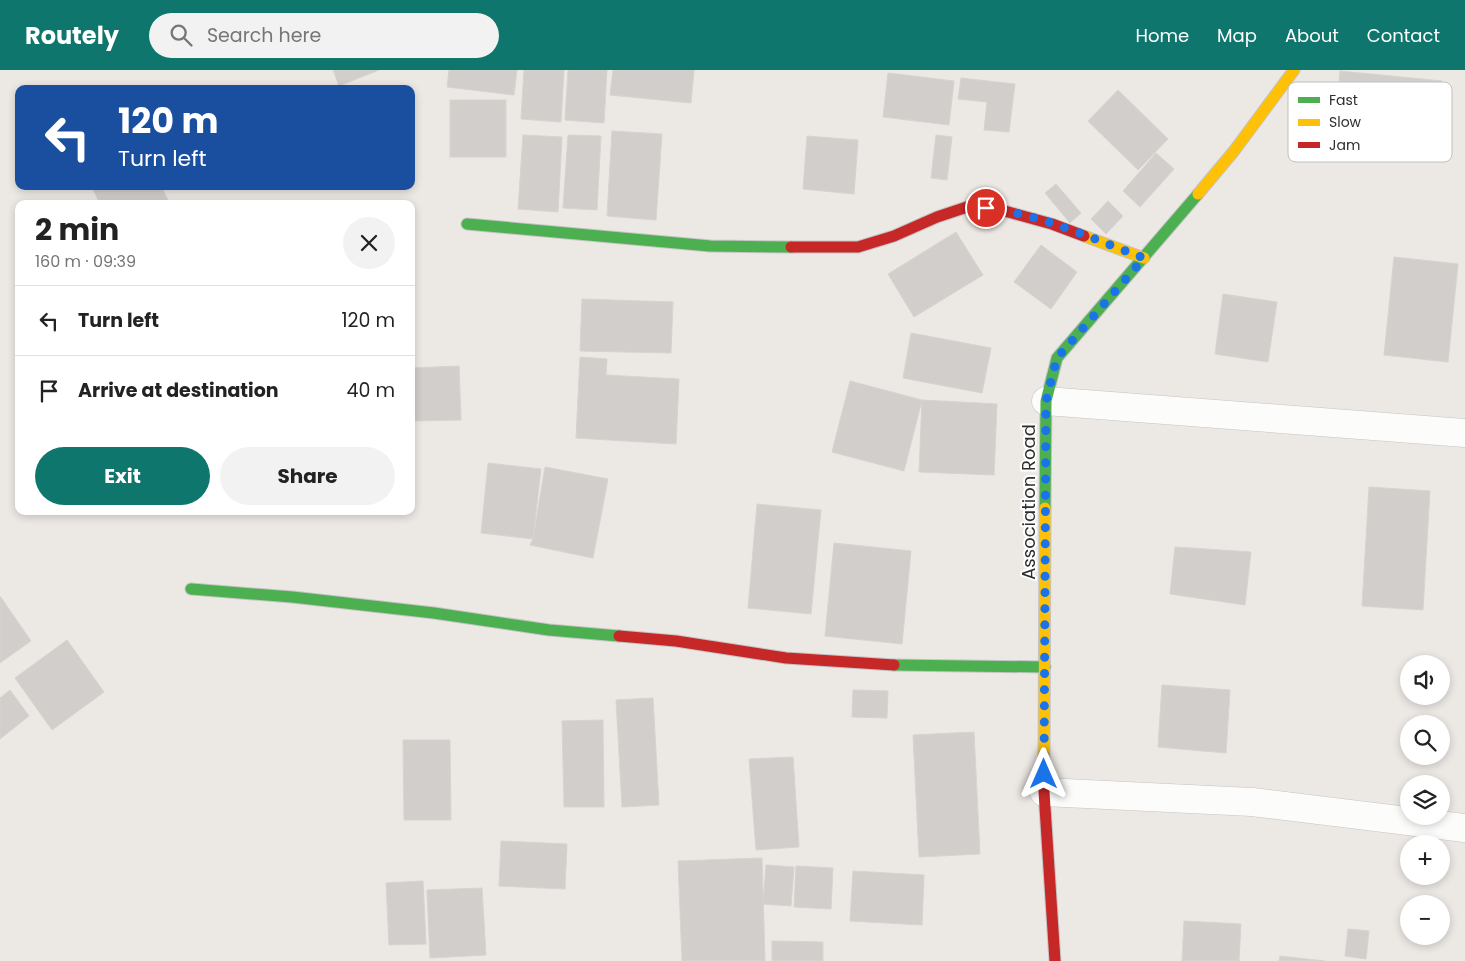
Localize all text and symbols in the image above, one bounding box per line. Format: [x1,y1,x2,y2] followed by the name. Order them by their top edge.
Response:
[149,13,499,58] search box
[25,19,119,52] text: Routely
[167,21,195,49] icon: search
[207,22,321,49] text: Search here
[1135,23,1189,48] text: Home
[1217,23,1257,48] text: Map
[1285,23,1339,48] text: About
[1367,23,1440,48] text: Contact
[1288,82,1452,162] legend
[1329,90,1358,110] text: Fast
[118,96,218,145] text: 120 m
[35,105,100,170] icon: left
[1329,112,1362,132] text: Slow
[1329,135,1360,155] text: Jam
[118,143,206,174] text: Turn left
[965,187,1007,229] pin
[972,194,1000,222] icon: arrive
[35,208,119,251] text: 2 min
[343,217,395,269] button: close
[35,250,136,273] text: 160 m · 09:39
[35,307,63,335] icon: left
[78,307,159,334] text: Turn left
[341,307,395,334] text: 120 m
[35,377,63,405] icon: arrive
[78,377,279,404] text: Arrive at destination
[346,377,395,404] text: 40 m
[1016,424,1041,580] street label: Association Road
[35,447,210,505] button: Exit
[220,447,395,505] button: Share
[1400,655,1450,945] map controls
[1400,655,1450,705] button: sound
[1400,715,1450,765] button: search
[1017,747,1069,799] position arrow
[1400,775,1450,825] button: layers
[1400,835,1450,885] button: +
[1400,895,1450,945] button: −

